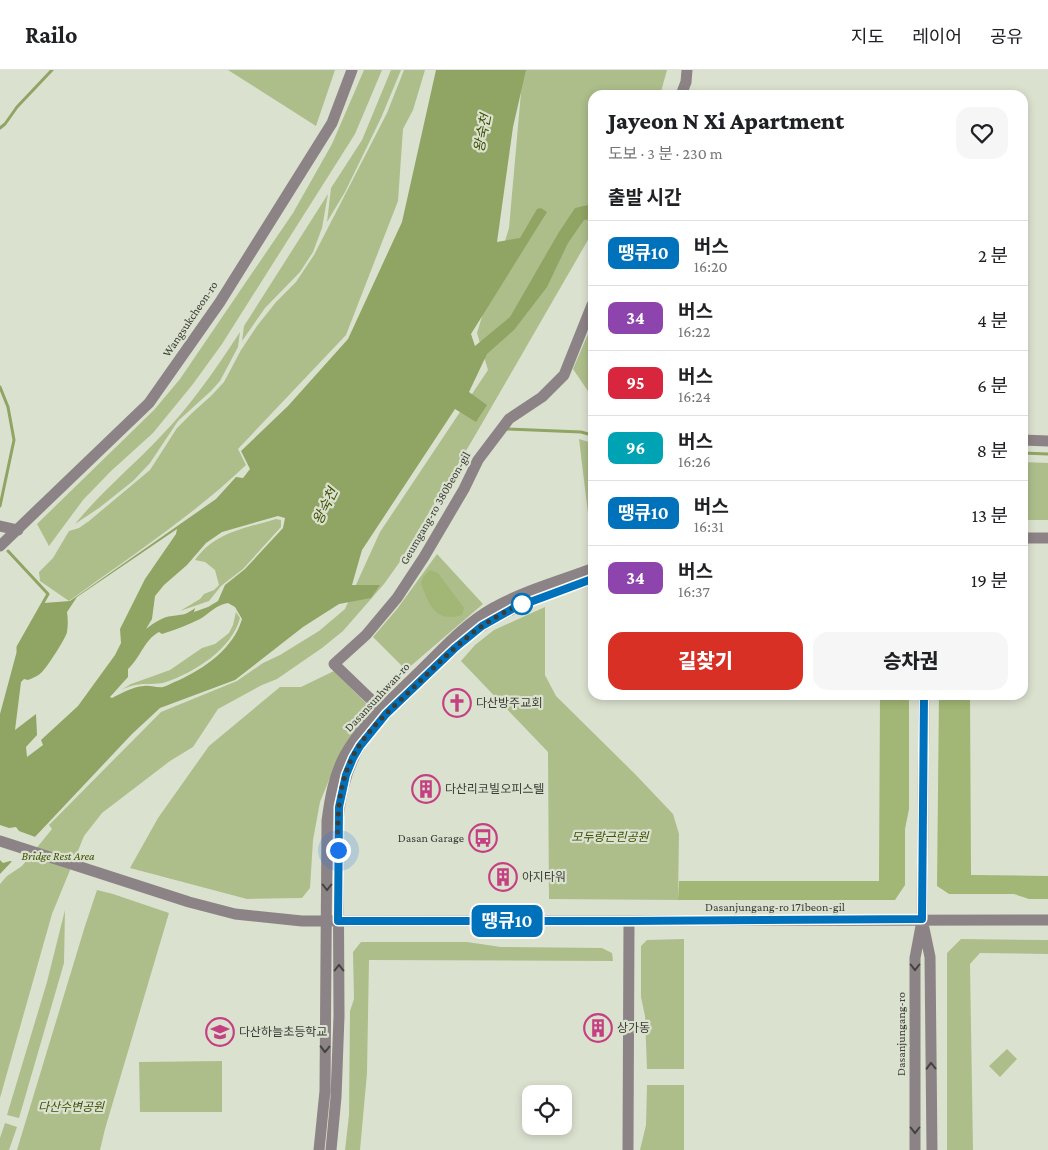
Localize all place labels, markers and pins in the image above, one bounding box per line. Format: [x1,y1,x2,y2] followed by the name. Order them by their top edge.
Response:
[511,593,533,615] unlabelled marker
[442,688,472,718] church icon: 다산방주교회
[476,696,542,710] place label: 다산방주교회
[411,774,441,804] building icon: 다산리코빌오피스텔
[445,782,544,796] place label: 다산리코빌오피스텔
[468,823,498,853] bus stop icon: Dasan Garage
[398,831,464,845] place label: Dasan Garage
[488,862,518,892] building icon: 아지타워
[522,870,566,884] place label: 아지타워
[583,1013,613,1043] building icon: 상가동
[205,1017,235,1047] school or university icon: 다산하늘초등학교
[617,1021,650,1035] place label: 상가동
[239,1025,327,1039] place label: 다산하늘초등학교

